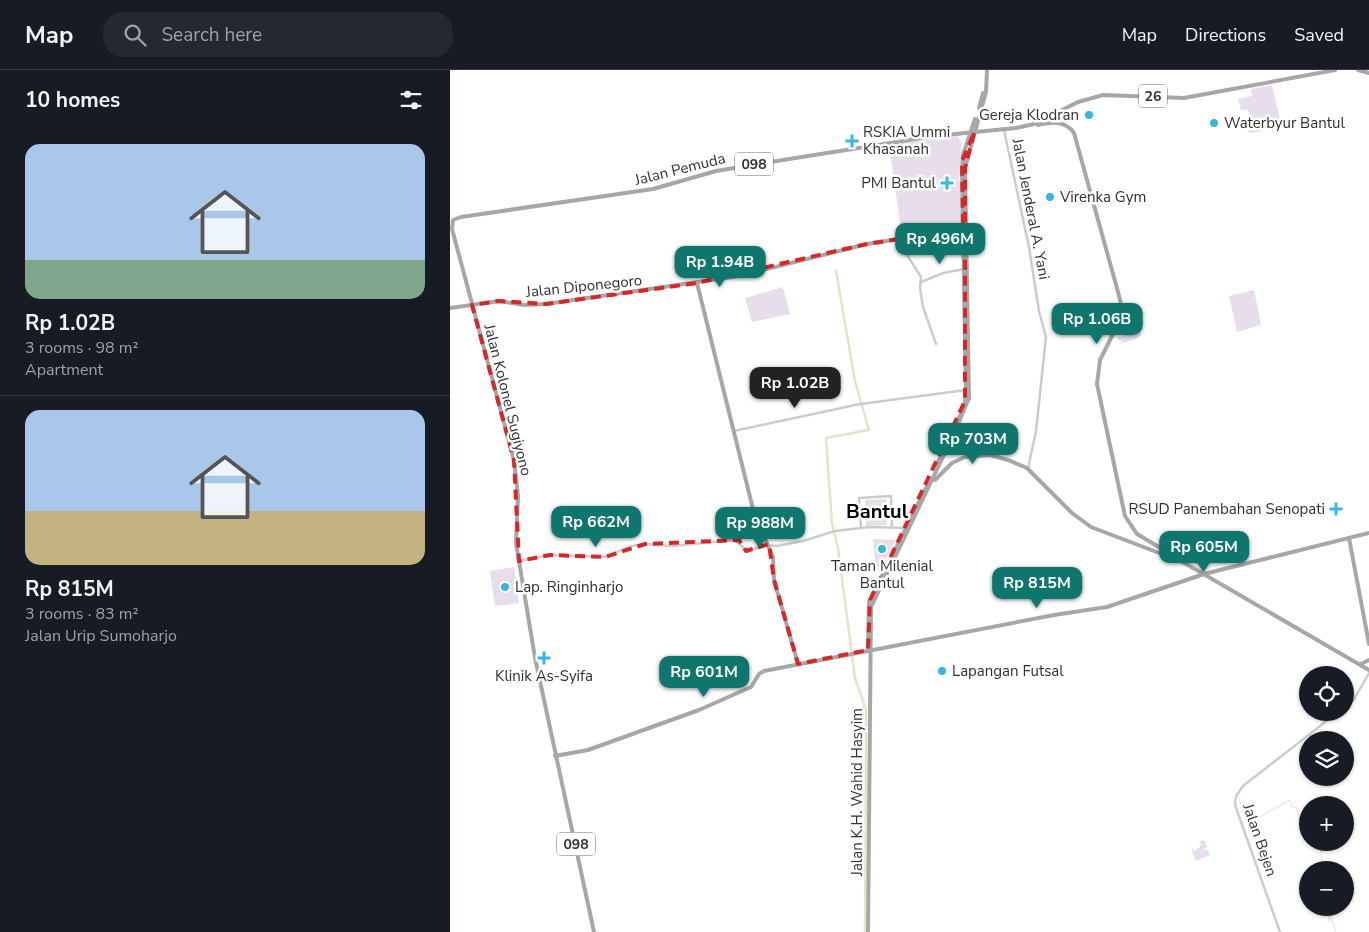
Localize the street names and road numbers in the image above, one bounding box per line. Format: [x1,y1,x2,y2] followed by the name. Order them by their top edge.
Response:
[1139,85,1167,108] road number: 26
[1007,136,1055,281] street label: Jalan Jenderal A. Yani
[632,148,727,190] street label: Jalan Pemuda
[735,152,773,176] road number: 098
[524,270,643,302] street label: Jalan Diponegoro
[479,321,536,478] street label: Jalan Kolonel Sugiyono
[847,708,867,877] street label: Jalan K.H. Wahid Hasyim
[1238,800,1282,879] street label: Jalan Bejen
[557,832,595,856] road number: 098

